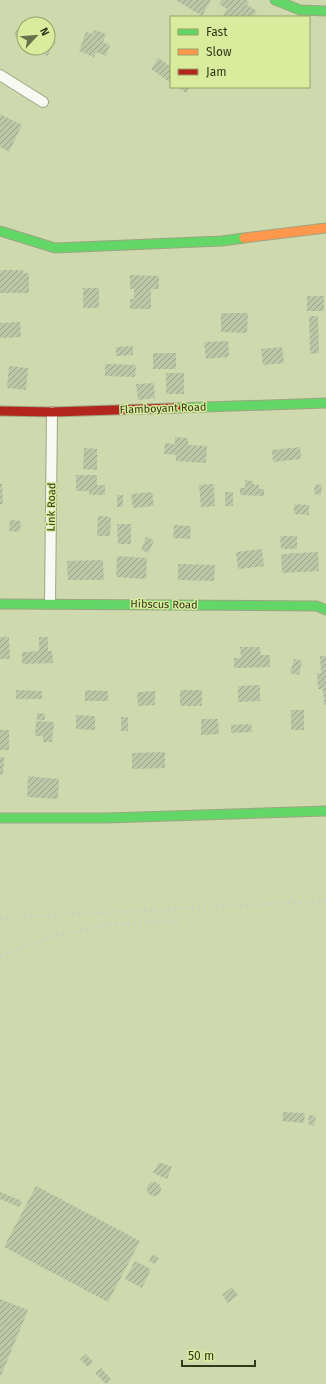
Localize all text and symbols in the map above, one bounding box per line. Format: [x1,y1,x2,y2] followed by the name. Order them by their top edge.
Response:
[16,16,56,56] north arrow
[170,16,310,88] legend
[206,25,228,39] text: Fast
[37,26,52,38] text: N
[206,45,232,59] text: Slow
[206,65,226,79] text: Jam
[119,400,207,417] street label: Flamboyant Road
[45,482,58,532] street label: Link Road
[130,597,198,612] street label: Hibscus Road
[182,1342,255,1368] scale bar
[188,1349,214,1363] text: 50 m

